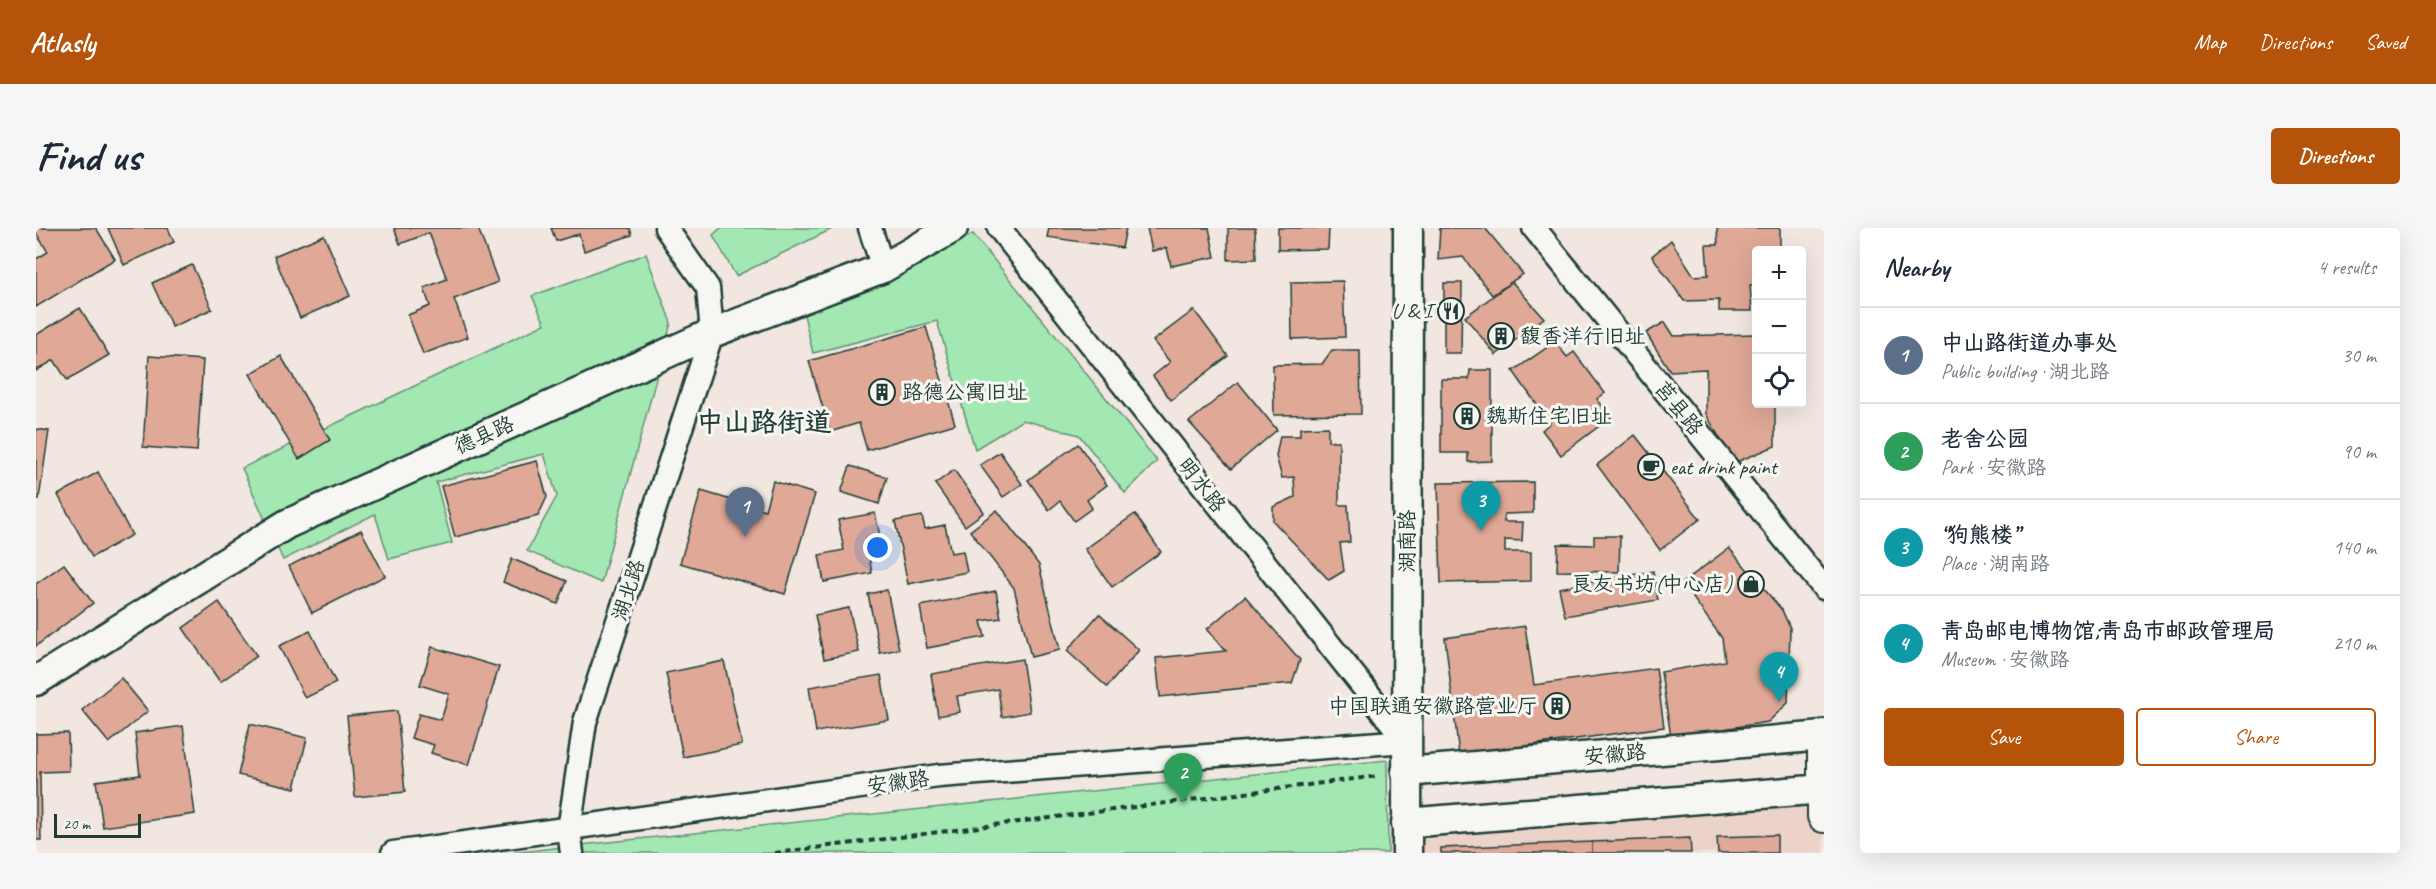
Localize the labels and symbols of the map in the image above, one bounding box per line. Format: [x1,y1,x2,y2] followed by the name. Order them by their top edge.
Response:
[1436,296,1466,326] restaurant icon: U & I
[1391,298,1437,324] place label: U & I
[1486,321,1516,351] building icon: 馥香洋行旧址
[1520,323,1646,349] place label: 馥香洋行旧址
[1649,375,1709,441] street label: 莒县路
[867,377,897,407] building icon: 路德公寓旧址
[902,379,1028,405] place label: 路德公寓旧址
[1452,401,1482,431] building icon: 魏斯住宅旧址
[1486,403,1612,429] place label: 魏斯住宅旧址
[697,405,832,439] district label: 中山路街道
[450,410,518,460] street label: 德县路
[1172,452,1232,518] street label: 明水路
[1636,452,1666,482] cafe icon: eat drink paint
[1670,454,1779,480] place label: eat drink paint
[1462,482,1500,531] pin: 3
[726,488,764,537] pin: 1
[1394,510,1420,573] street label: 湖南路
[863,533,892,562] your location
[606,556,650,624] street label: 湖北路
[1736,569,1766,599] shop icon: 良友书坊(中心店)
[1571,571,1733,597] place label: 良友书坊(中心店)
[1760,652,1798,702] pin: 4
[1542,691,1572,721] building icon: 中国联通安徽路营业厅
[1328,693,1538,719] place label: 中国联通安徽路营业厅
[1582,738,1648,770] street label: 安徽路
[1164,754,1202,803] pin: 2
[865,765,931,799] street label: 安徽路
[54,811,141,838] scale bar

